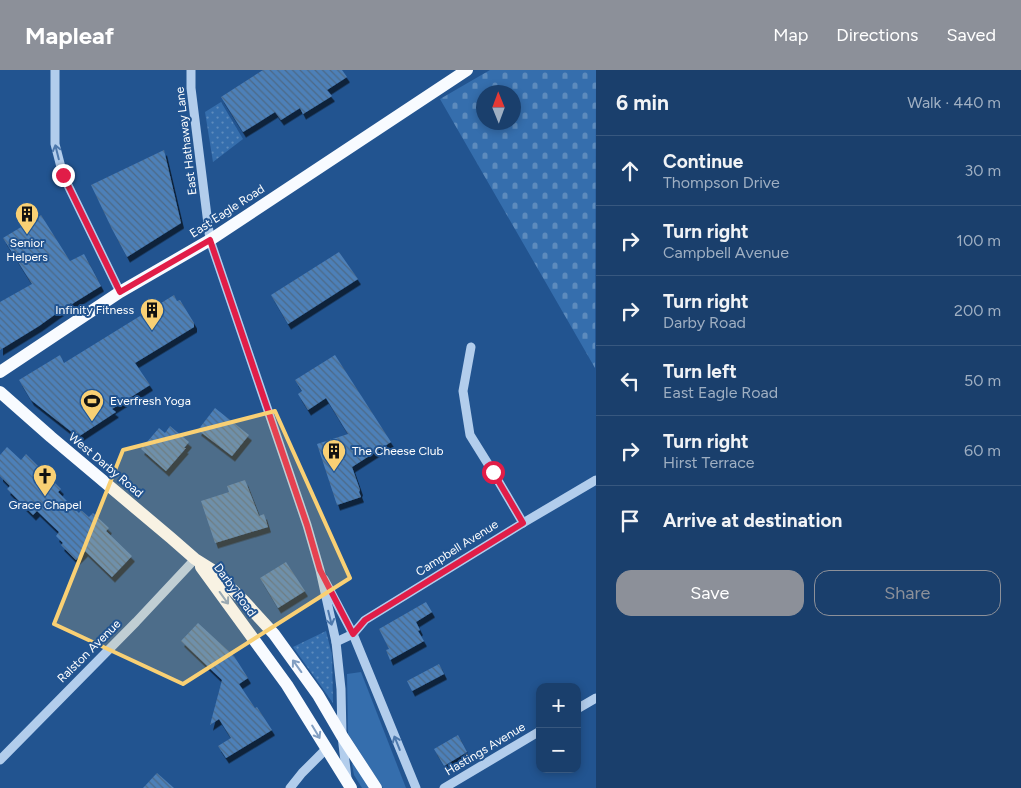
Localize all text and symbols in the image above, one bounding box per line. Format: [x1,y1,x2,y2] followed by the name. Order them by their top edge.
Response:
[25,21,114,50] text: Mapleaf
[773,24,808,46] text: Map
[836,24,918,46] text: Directions
[946,24,996,46] text: Saved
[476,85,521,130] north arrow
[172,86,200,196] street label: East Hathaway Lane
[616,90,669,115] text: 6 min
[907,93,1001,112] text: Walk · 440 m
[52,144,62,160] one-way arrow
[663,150,743,173] text: Continue
[616,157,644,185] icon: ahead
[964,161,1001,180] text: 30 m
[52,164,75,187] route end
[663,173,780,192] text: Thompson Drive
[187,182,267,240] street label: East Eagle Road
[14,201,40,235] building icon: Senior Helpers
[663,220,749,243] text: Turn right
[616,227,644,255] icon: right
[956,231,1001,250] text: 100 m
[6,236,48,264] place label: Senior Helpers
[663,243,789,262] text: Campbell Avenue
[663,290,749,313] text: Turn right
[139,297,165,331] building icon: Infinity Fitness
[616,297,644,325] icon: right
[954,301,1001,320] text: 200 m
[55,303,134,317] place label: Infinity Fitness
[663,313,746,332] text: Darby Road
[663,360,737,383] text: Turn left
[616,367,644,395] icon: left
[964,371,1001,390] text: 50 m
[663,383,778,402] text: East Eagle Road
[79,388,105,422] sports icon: Everfresh Yoga
[110,394,191,408] place label: Everfresh Yoga
[66,430,146,500] street label: West Darby Road
[663,430,749,453] text: Turn right
[616,437,644,465] icon: right
[321,438,347,472] building icon: The Cheese Club
[964,441,1001,460] text: 60 m
[352,444,443,458] place label: The Cheese Club
[663,453,755,472] text: Hirst Terrace
[482,461,505,484] route start
[32,463,58,497] church icon: Grace Chapel
[8,498,82,512] place label: Grace Chapel
[616,507,644,535] icon: arrive
[663,509,842,532] text: Arrive at destination
[413,517,501,579] street label: Campbell Avenue
[211,561,259,619] street label: Darby Road
[616,570,804,616] button: Save
[814,570,1001,616] button: Share
[218,591,229,604] one-way arrow
[326,609,335,625] one-way arrow
[55,616,124,685] street label: Ralston Avenue
[292,659,302,673] one-way arrow
[536,683,581,773] map controls
[536,683,581,728] button: +
[442,719,528,778] street label: Hastings Avenue
[312,724,322,738] one-way arrow
[536,728,581,773] button: −
[392,736,402,751] one-way arrow

